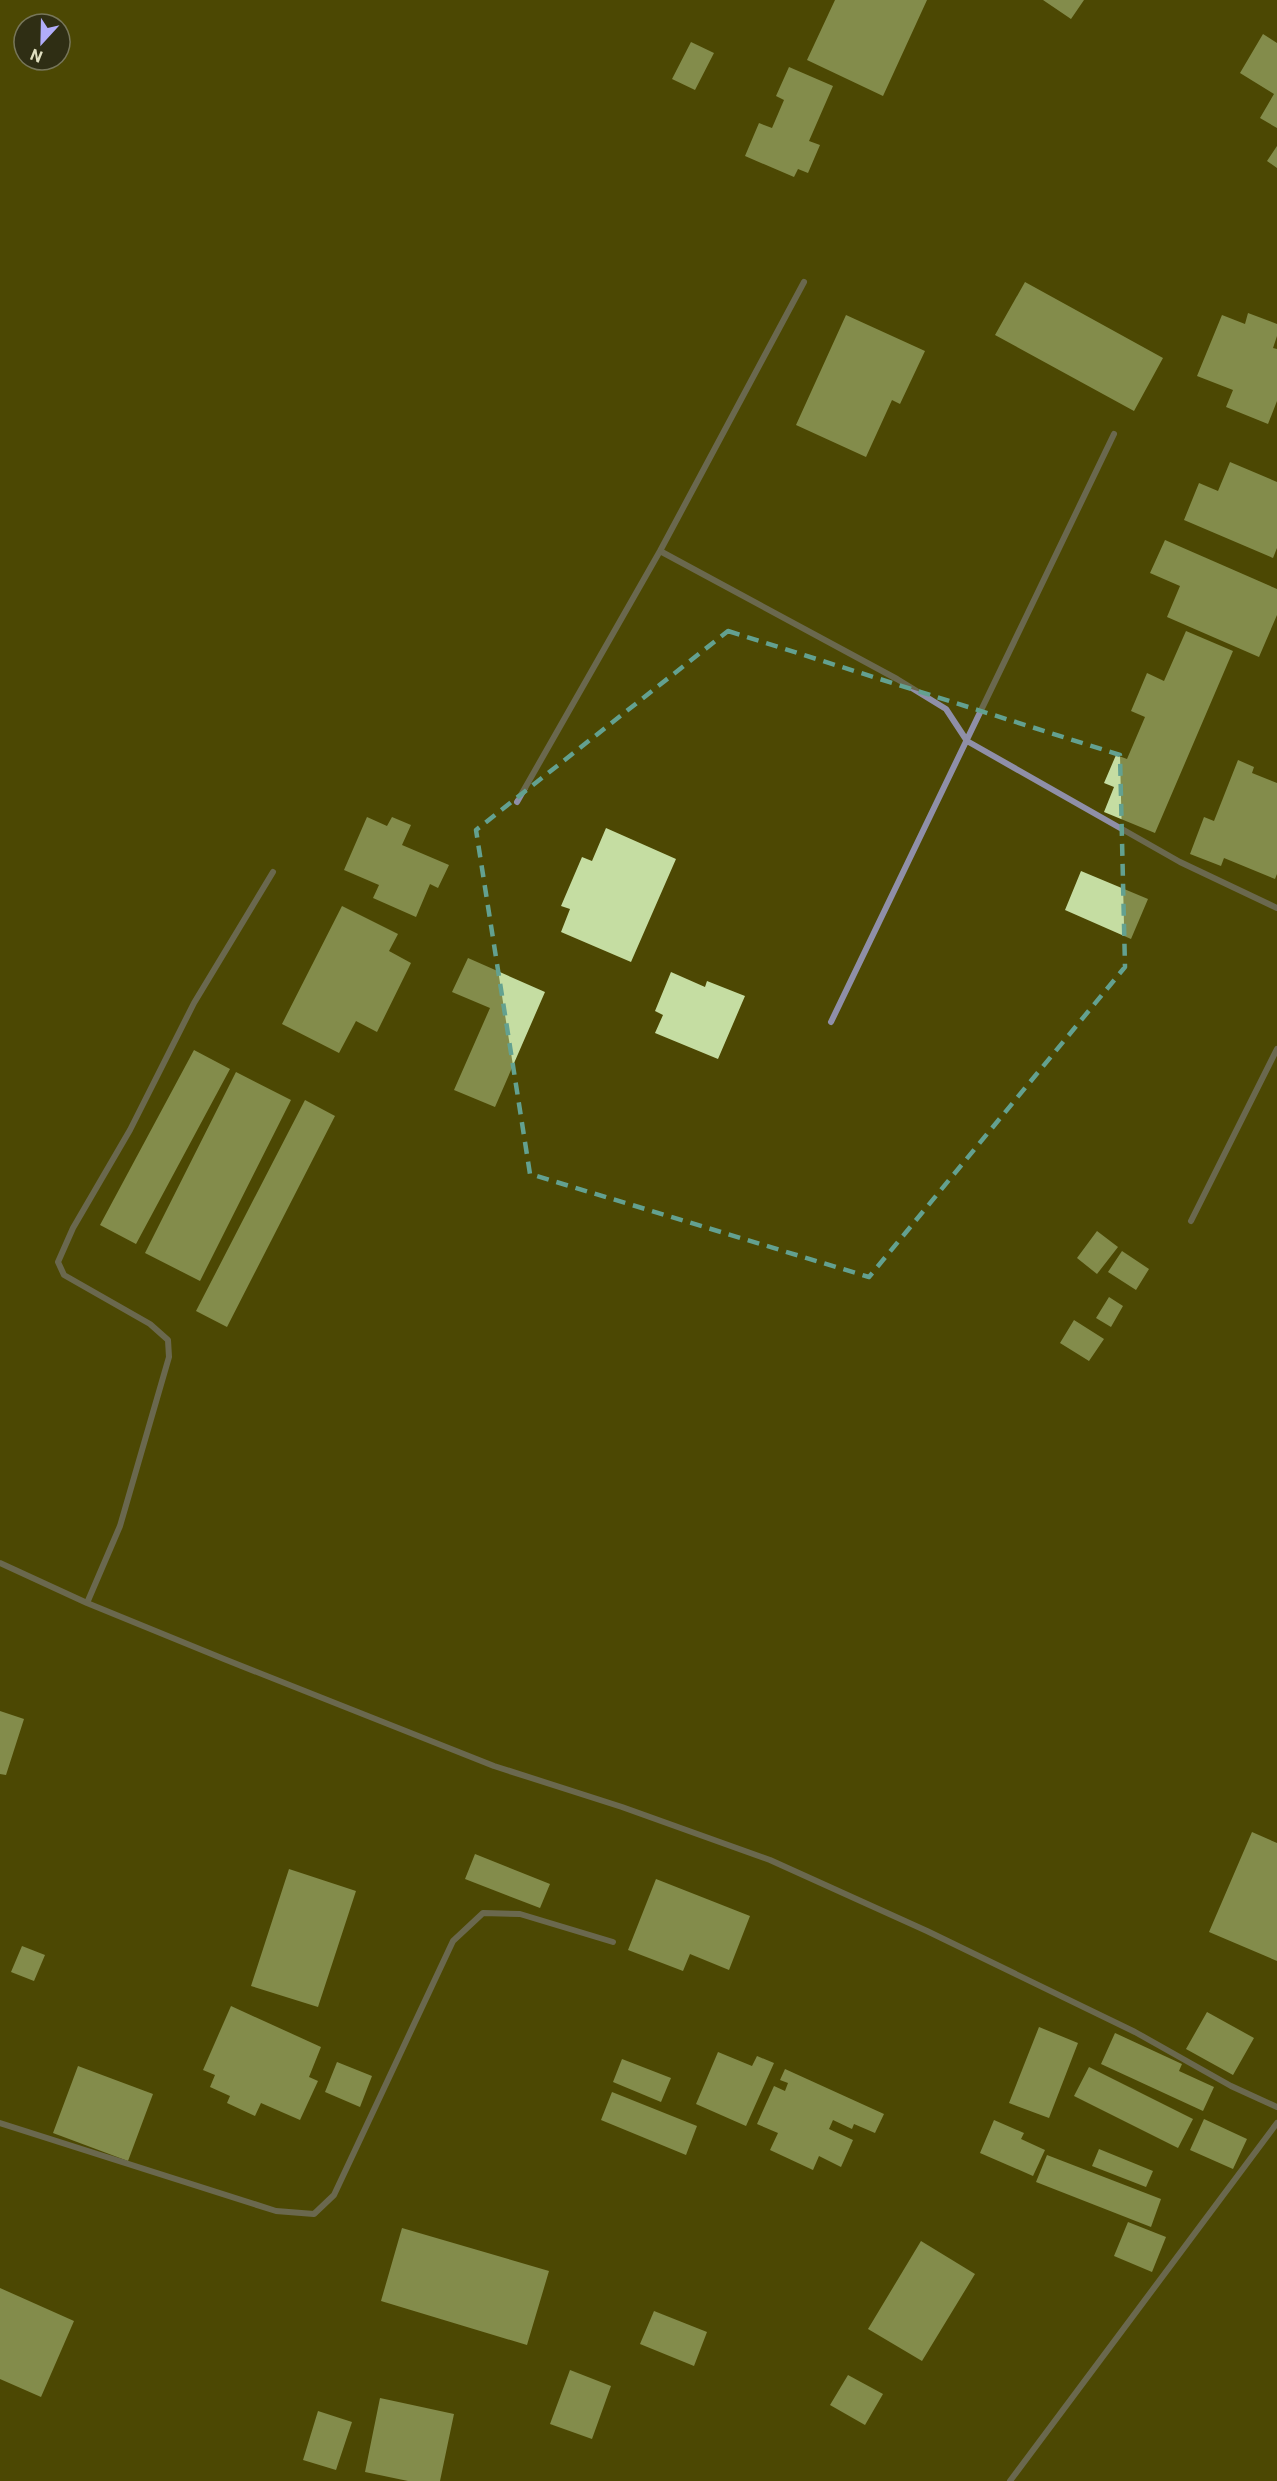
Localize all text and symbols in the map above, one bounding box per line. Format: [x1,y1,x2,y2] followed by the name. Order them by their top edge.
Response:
[12,12,72,72] north arrow
[28,45,45,66] text: N

